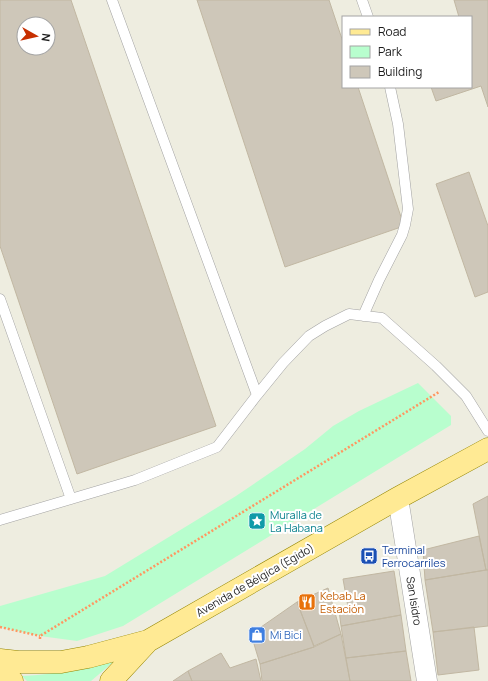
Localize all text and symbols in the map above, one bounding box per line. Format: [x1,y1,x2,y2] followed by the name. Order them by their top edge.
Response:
[16,16,56,56] north arrow
[342,16,472,88] legend
[378,23,406,40] text: Road
[38,33,54,43] text: N
[378,43,403,60] text: Park
[378,63,422,80] text: Building
[270,507,323,535] place label: Muralla de La Habana
[247,511,267,531] place icon: Muralla de La Habana
[193,540,316,619] street label: Avenida de Bélgica (Egido)
[382,542,446,570] place label: Terminal Ferrocarriles
[359,546,379,566] bus stop icon: Terminal Ferrocarriles
[403,575,426,627] street label: San Isidro
[320,588,366,616] place label: Kebab La Estación
[297,592,317,612] restaurant icon: Kebab La Estación
[247,625,267,645] shop icon: Mi Bici
[270,627,302,642] place label: Mi Bici

